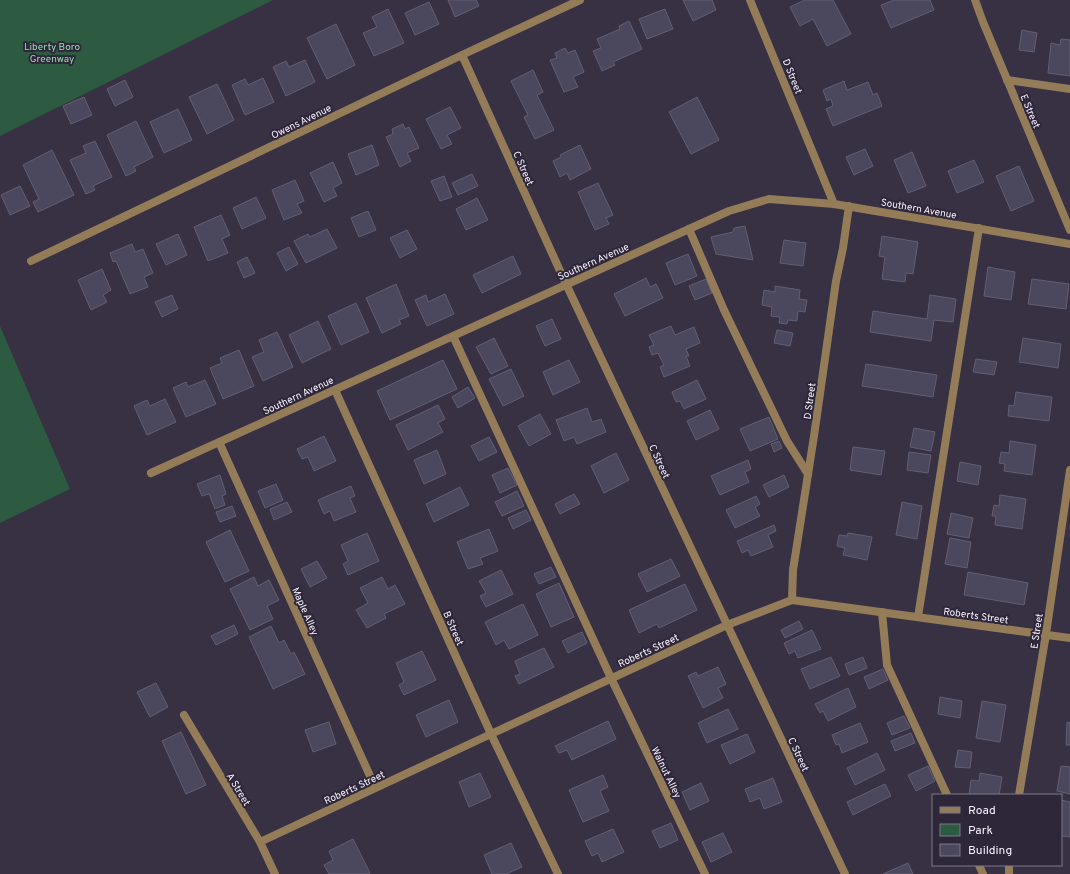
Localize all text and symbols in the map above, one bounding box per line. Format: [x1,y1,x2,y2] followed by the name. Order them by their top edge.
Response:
[24,41,80,66] park label: Liberty Boro Greenway
[779,57,805,96] street label: D Street
[1017,93,1043,131] street label: E Street
[269,102,334,143] street label: Owens Avenue
[509,149,536,188] street label: C Street
[880,196,958,223] street label: Southern Avenue
[556,241,631,284] street label: Southern Avenue
[261,374,336,418] street label: Southern Avenue
[801,382,820,420] street label: D Street
[645,442,672,481] street label: C Street
[288,586,321,638] street label: Maple Alley
[942,605,1009,628] street label: Roberts Street
[439,609,466,648] street label: B Street
[1028,612,1047,650] street label: E Street
[616,632,681,671] street label: Roberts Street
[784,735,811,774] street label: C Street
[648,745,684,800] street label: Walnut Alley
[322,769,387,808] street label: Roberts Street
[223,771,253,809] street label: A Street
[932,794,1062,866] legend
[968,803,996,819] text: Road
[968,823,993,839] text: Park
[968,843,1012,859] text: Building

